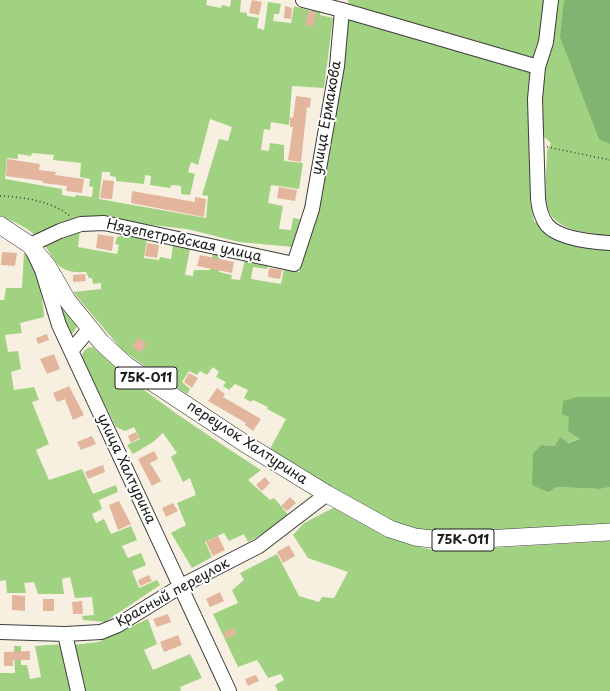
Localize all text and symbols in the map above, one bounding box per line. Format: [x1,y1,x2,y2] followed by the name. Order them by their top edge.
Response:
[309,60,345,176] street label: улица Ермакова
[105,216,263,266] street label: Нязепетровская улица
[115,367,177,389] road number: 75К-011
[184,398,310,488] street label: переулок Халтурина
[93,411,159,527] street label: улица Халтурина
[432,529,494,551] road number: 75К-011
[114,555,232,631] street label: Красный переулок

